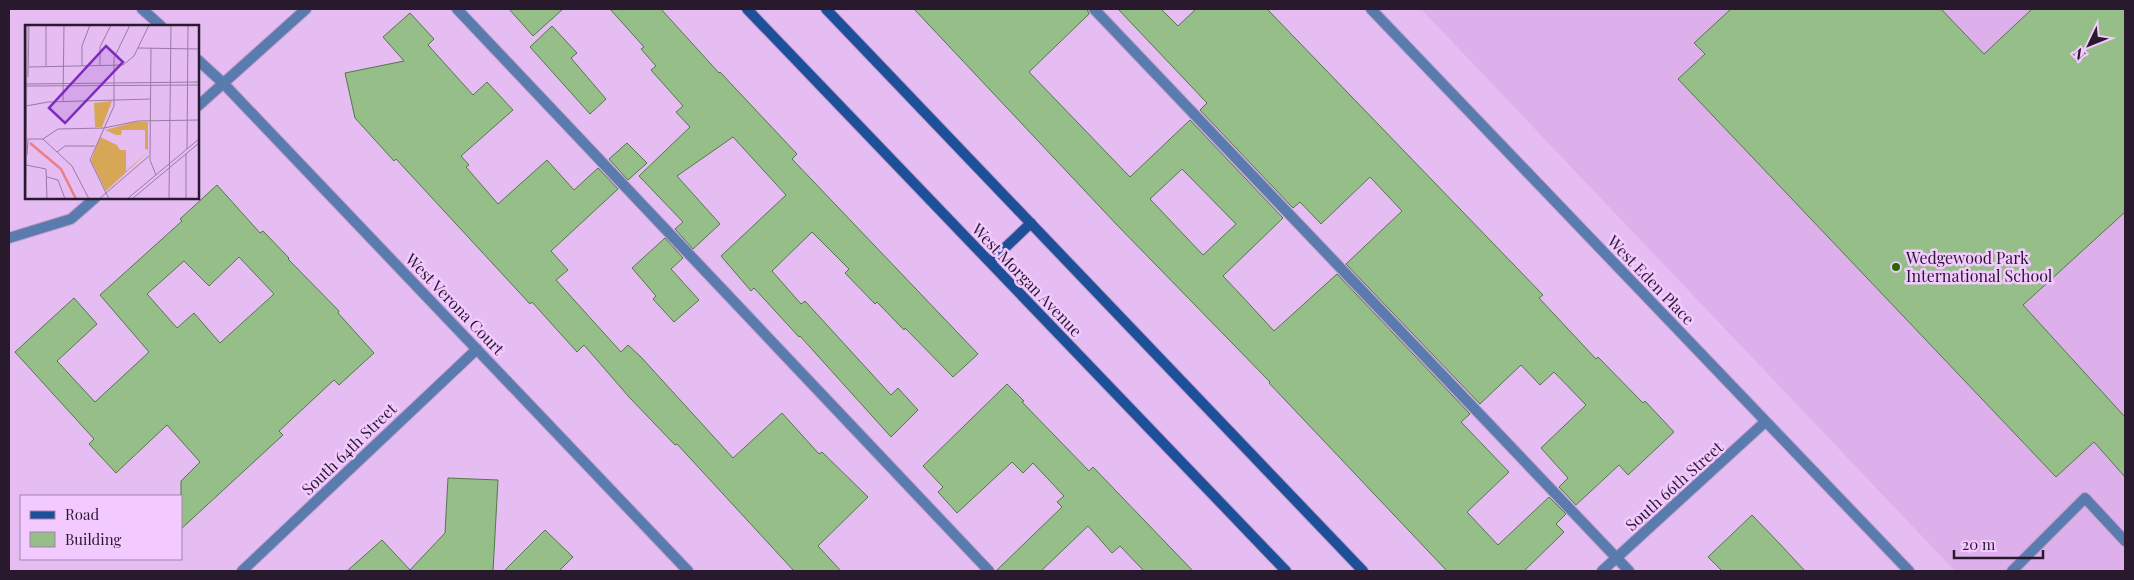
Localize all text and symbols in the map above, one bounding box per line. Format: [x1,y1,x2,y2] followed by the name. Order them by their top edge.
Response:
[2064,20,2114,70] north arrow
[25,25,199,199] inset map
[2069,44,2090,64] text: N
[967,218,1087,341] street label: West Morgan Avenue
[1603,230,1699,329] street label: West Eden Place
[1905,247,2053,286] place label: Wedgewood Park International School
[401,248,509,359] street label: West Verona Court
[1890,261,1902,273] marker: Wedgewood Park International School
[297,398,401,499] street label: South 64th Street
[1620,436,1727,535] street label: South 66th Street
[20,495,182,560] legend
[65,504,99,524] text: Road
[1954,528,2043,560] scale bar
[65,529,122,549] text: Building
[1962,534,1996,554] text: 20 m

